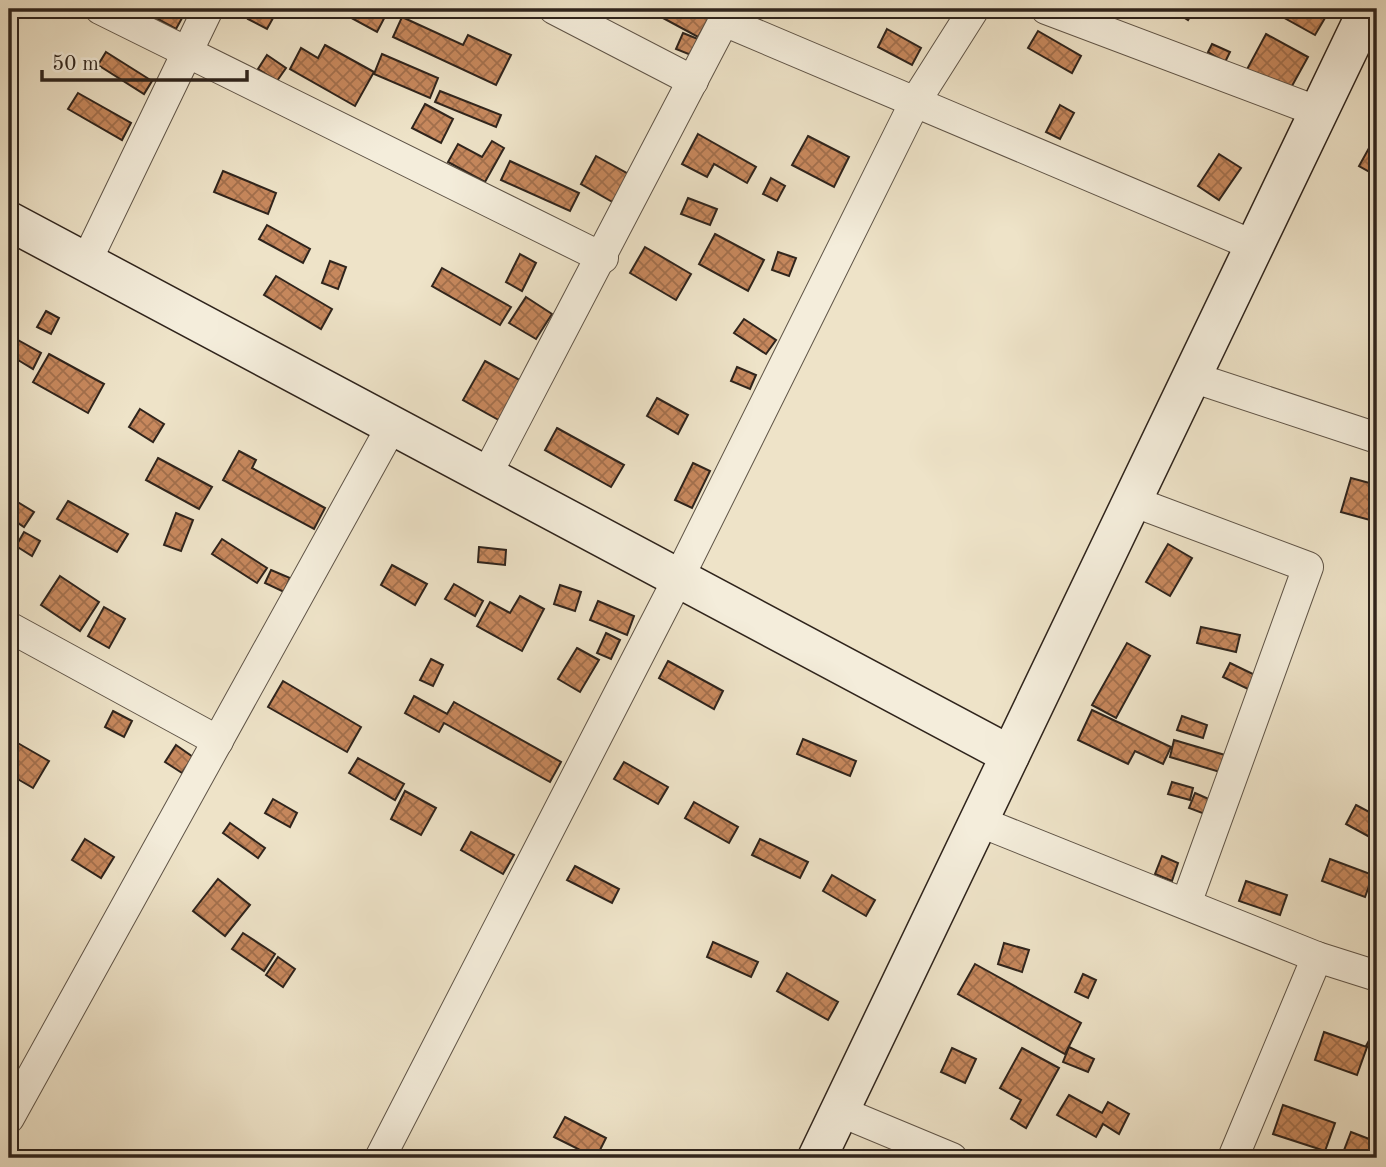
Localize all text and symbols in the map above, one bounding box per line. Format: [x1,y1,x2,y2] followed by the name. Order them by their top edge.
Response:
[42,38,247,82] scale bar
[52,54,99,75] text: 50 m

